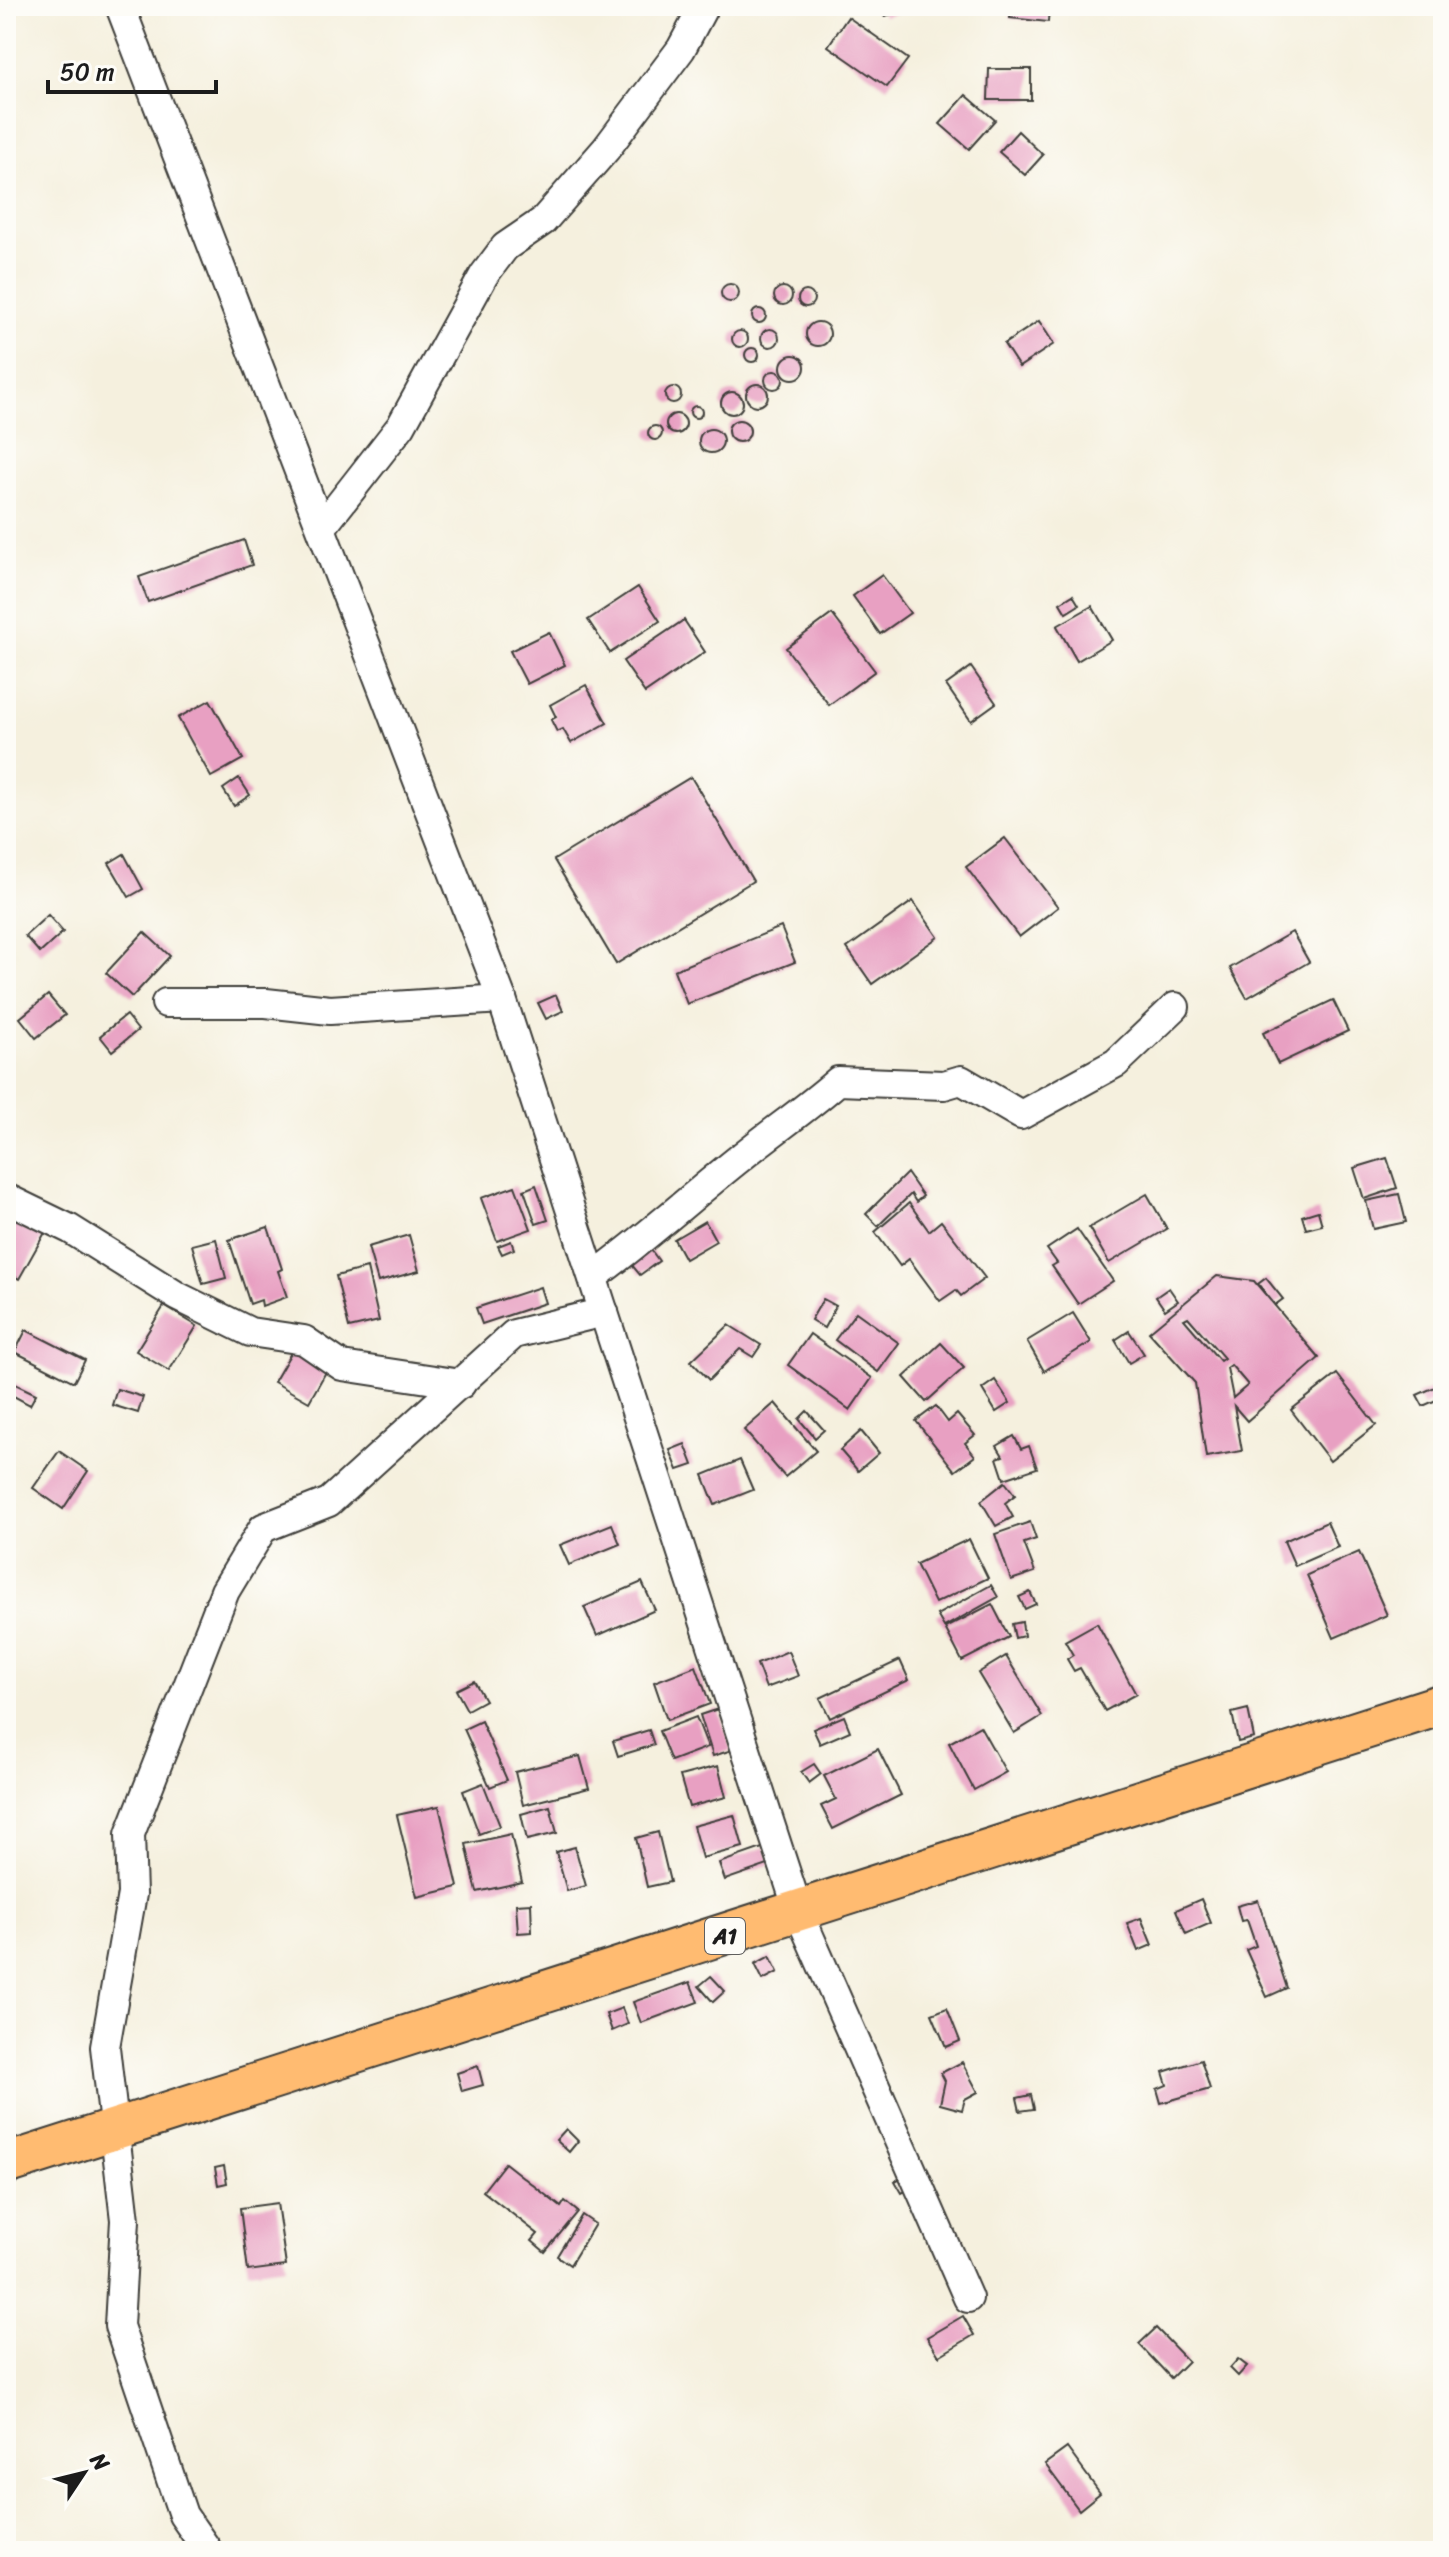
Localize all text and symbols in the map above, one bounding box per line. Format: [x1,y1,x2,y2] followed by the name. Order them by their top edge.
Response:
[48,44,216,94] scale bar
[60,51,115,93] text: 50 m
[705,1918,745,1954] road number: A1
[44,2433,124,2513] north arrow
[79,2444,121,2480] text: N

